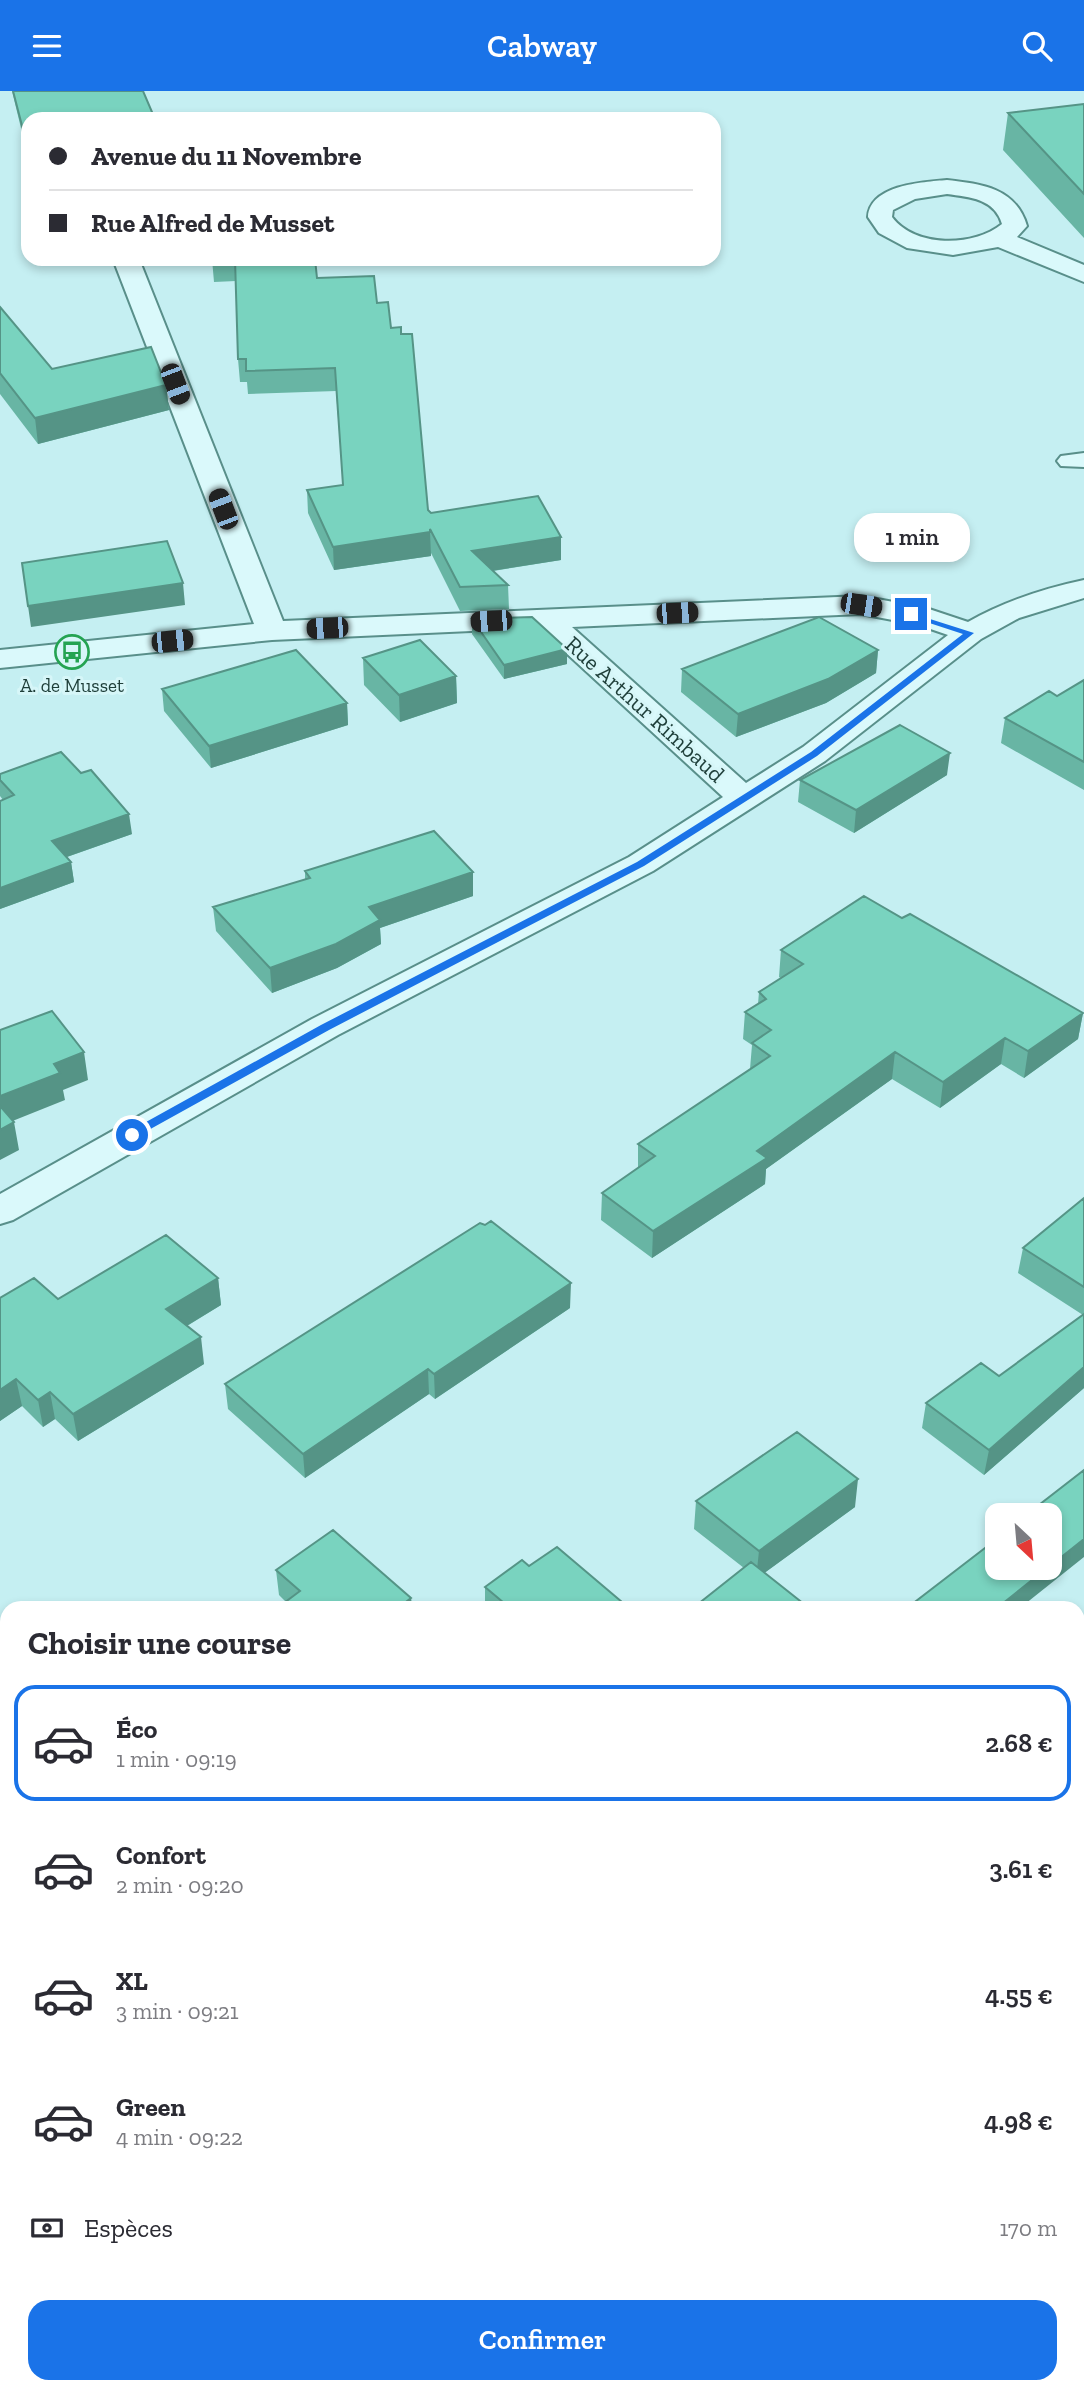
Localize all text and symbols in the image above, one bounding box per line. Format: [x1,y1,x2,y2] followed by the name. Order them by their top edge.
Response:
[28,27,66,65] icon: menu
[487,27,597,65] text: Cabway
[1018,27,1056,65] icon: search
[91,140,362,172] text: Avenue du 11 Novembre
[91,207,334,239] text: Rue Alfred de Musset
[158,361,193,407] car
[206,486,241,532] car
[853,512,969,561] callout: 1 min
[885,523,939,551] text: 1 min
[839,591,884,619] car
[895,598,927,630] route end
[656,601,699,625] car
[470,609,513,633] car
[306,616,349,640] car
[151,628,194,654] car
[559,630,731,788] street label: Rue Arthur Rimbaud
[53,633,91,671] bus stop icon: A. de Musset
[20,674,124,697] place label: A. de Musset
[116,1119,148,1151] route start
[985,1503,1062,1580] north arrow
[985,1503,1062,1580] map controls
[28,1624,291,1662] text: Choisir une course
[32,1712,95,1775] icon: car
[116,1713,157,1745] text: Éco
[985,1727,1053,1759] text: 2.68 €
[116,1745,237,1773] text: 1 min · 09:19
[32,1838,95,1901] icon: car
[116,1839,206,1871] text: Confort
[989,1853,1053,1885] text: 3.61 €
[116,1871,244,1899] text: 2 min · 09:20
[32,1964,95,2027] icon: car
[116,1965,148,1997] text: XL
[985,1979,1053,2011] text: 4.55 €
[116,1997,239,2025] text: 3 min · 09:21
[32,2090,95,2153] icon: car
[116,2091,186,2123] text: Green
[984,2105,1053,2137] text: 4.98 €
[116,2123,243,2151] text: 4 min · 09:22
[28,2209,66,2247] icon: cash
[84,2212,173,2244] text: Espèces
[999,2214,1057,2242] text: 170 m
[28,2300,1057,2380] button: Confirmer

